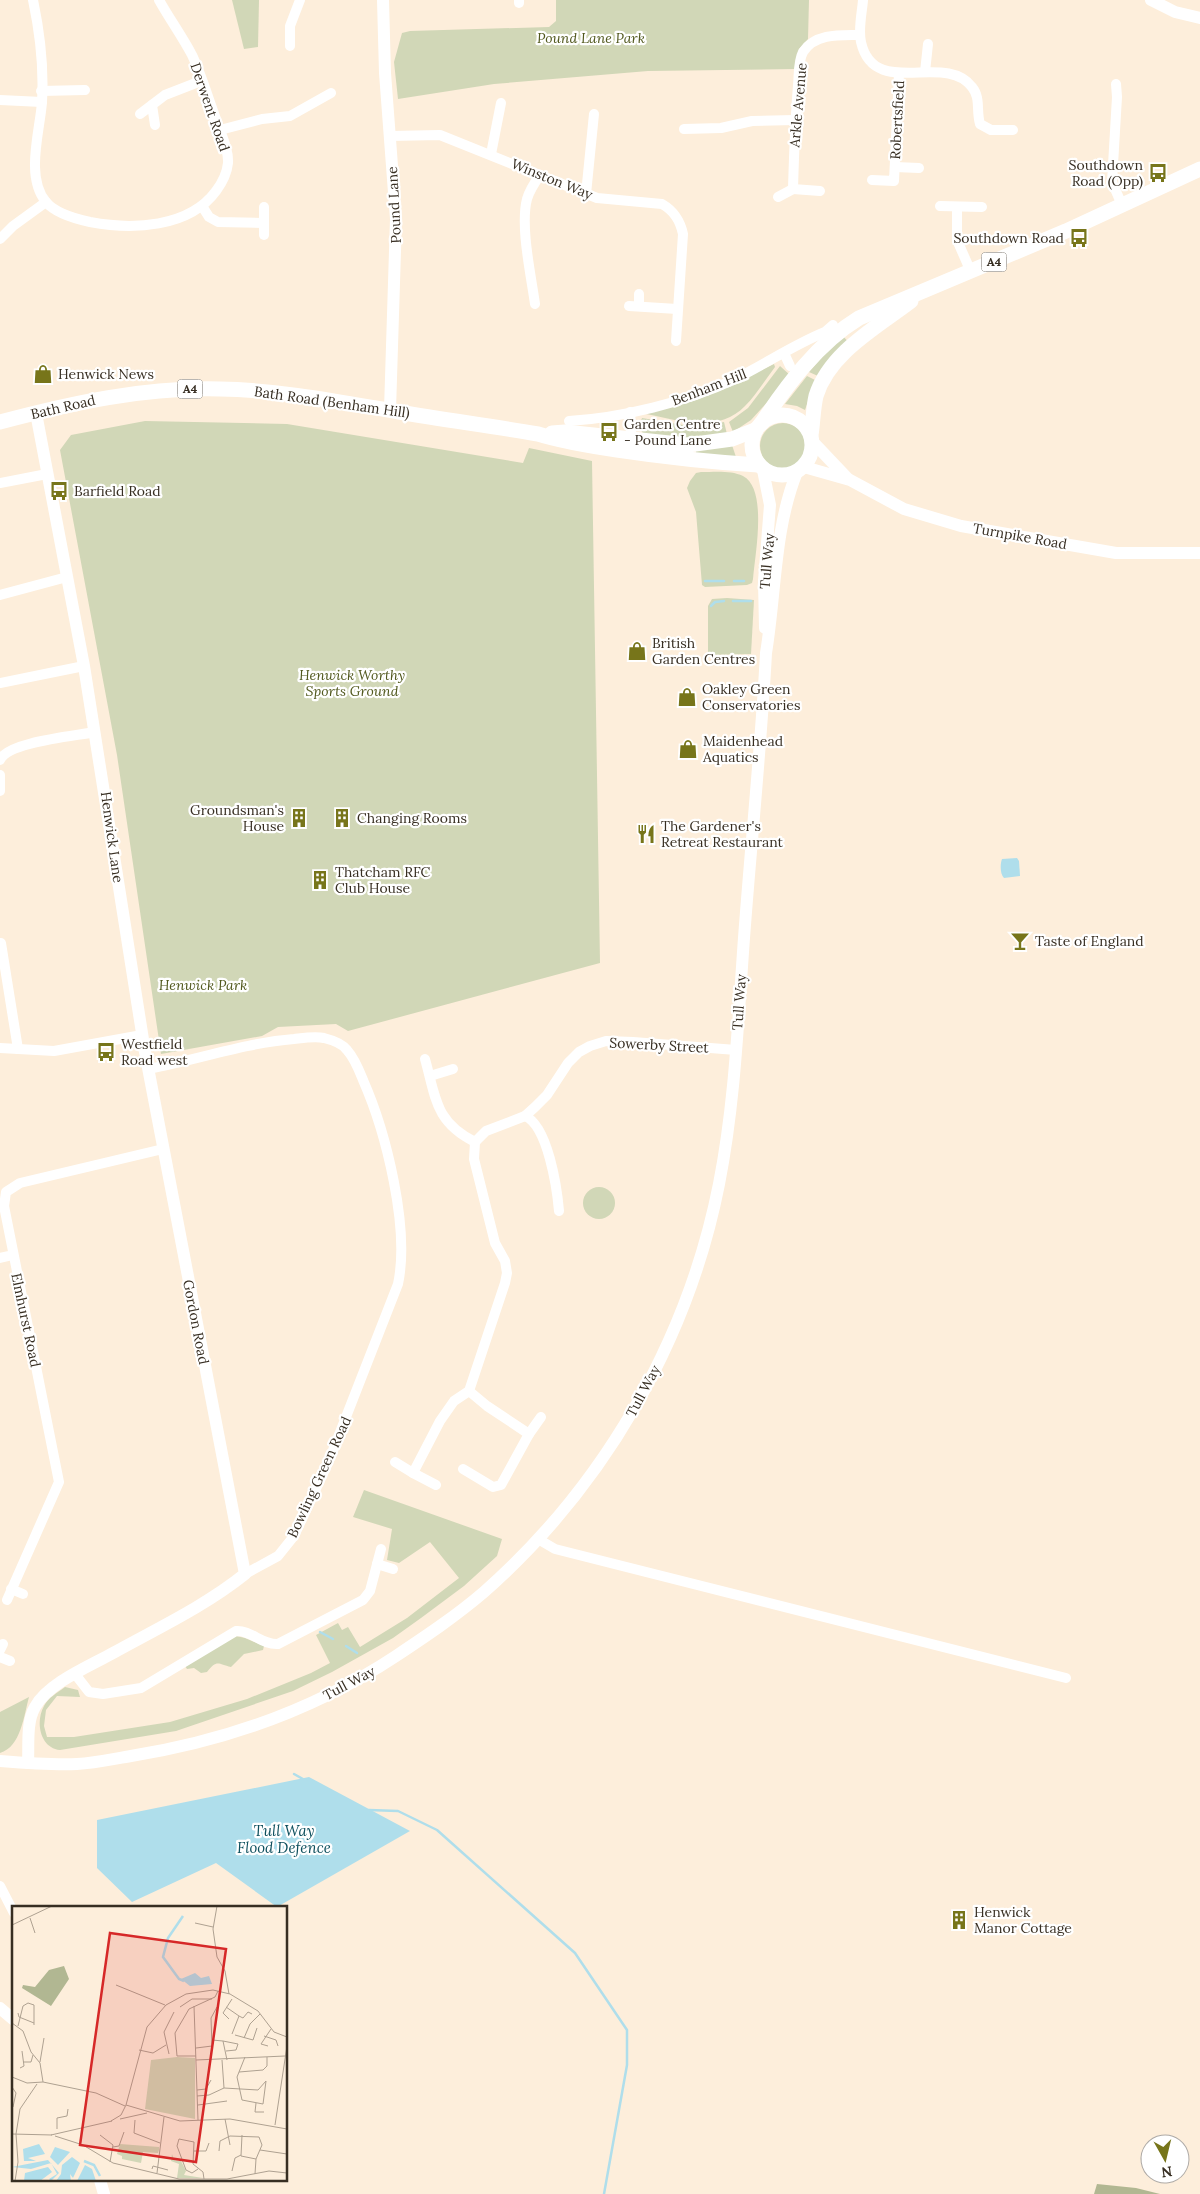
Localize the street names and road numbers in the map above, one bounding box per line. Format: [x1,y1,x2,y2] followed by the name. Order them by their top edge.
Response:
[186,60,234,154] street label: Derwent Road
[785,62,811,149] street label: Arkle Avenue
[886,80,908,160] street label: Robertsfield
[509,154,596,204] street label: Winston Way
[383,166,405,244] street label: Pound Lane
[982,252,1006,272] road number: A4
[669,364,749,410] street label: Benham Hill
[178,379,202,398] road number: A4
[253,382,411,422] street label: Bath Road (Benham Hill)
[29,391,97,423] street label: Bath Road
[972,519,1068,553] street label: Turnpike Road
[756,532,778,590] street label: Tull Way
[97,790,127,884] street label: Henwick Lane
[728,973,750,1031] street label: Tull Way
[609,1033,710,1057] street label: Sowerby Street
[7,1271,45,1369] street label: Elmhurst Road
[179,1278,213,1366] street label: Gordon Road
[622,1361,664,1420] street label: Tull Way
[283,1413,355,1541] street label: Bowling Green Road
[320,1662,379,1704] street label: Tull Way

